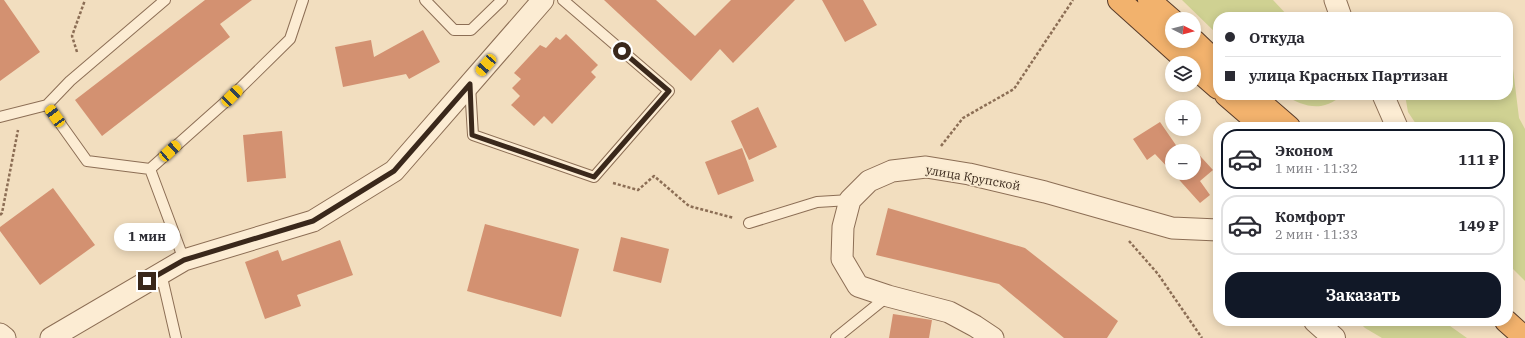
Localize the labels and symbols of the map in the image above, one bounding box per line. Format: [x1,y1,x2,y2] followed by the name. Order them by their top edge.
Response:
[1165,12,1201,48] north arrow
[613,42,631,60] route start
[474,52,498,78] car
[219,83,245,109] car
[43,103,67,129] car
[157,139,183,163] car
[925,162,1022,193] street label: улица Крупской
[114,223,180,251] callout: 1 мин
[138,272,156,290] route end

